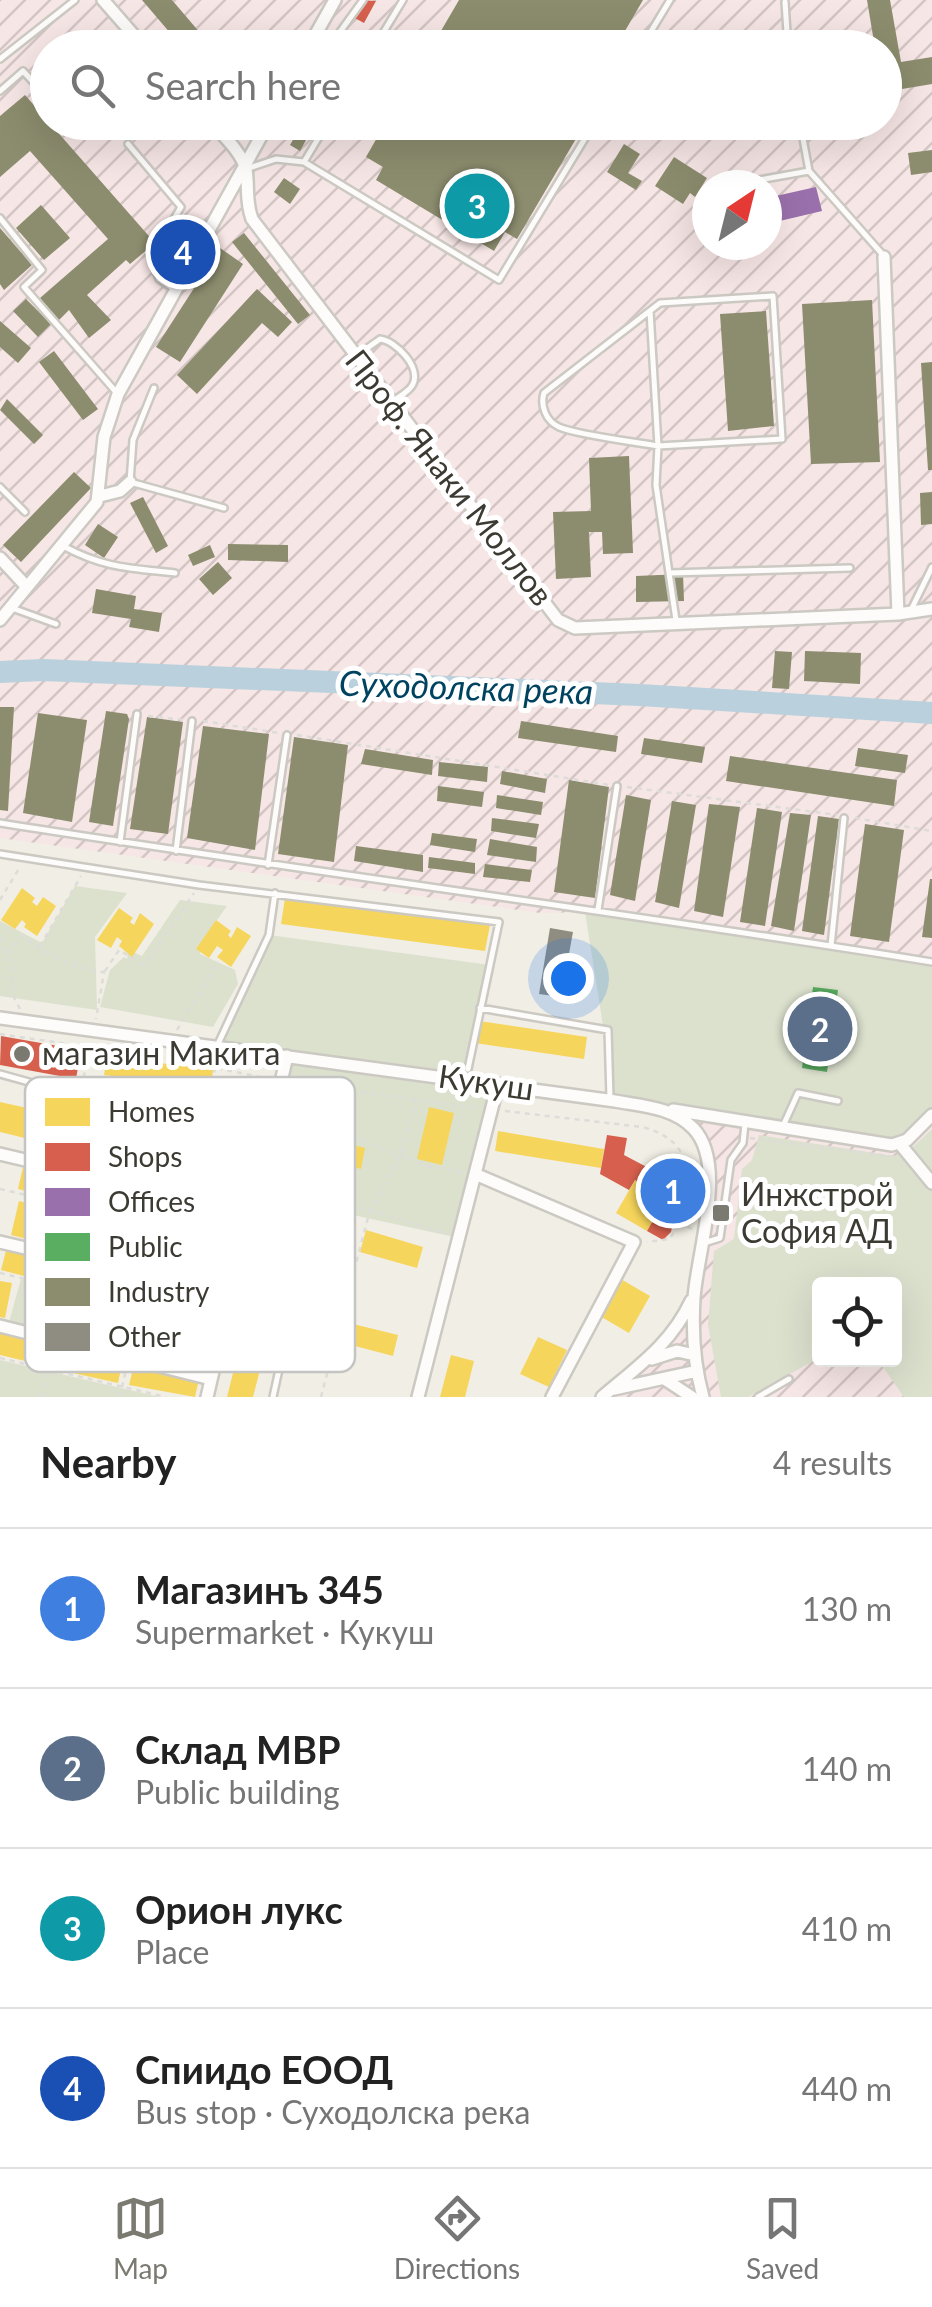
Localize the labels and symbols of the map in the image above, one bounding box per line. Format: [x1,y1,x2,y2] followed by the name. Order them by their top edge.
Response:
[444,168,510,244] pin: 3
[692,170,782,260] north arrow
[150,214,216,290] pin: 4
[338,341,562,613] street label: Проф. Янаки Моллов
[338,661,594,711] water label: Суходолска река
[543,953,594,1004] your location
[788,992,852,1066] pin: 2
[42,1033,280,1072] place label: магазин Макита
[11,1043,33,1065] marker: магазин Макита
[436,1056,536,1107] street label: Кукуш
[25,1077,355,1372] legend
[108,1094,195,1128] text: Homes
[108,1139,182,1173] text: Shops
[640,1154,706,1228] pin: 1
[741,1174,894,1250] place label: Инжстрой София АД
[108,1184,195,1218] text: Offices
[710,1202,732,1224] marker: Инжстрой София АД
[108,1229,183,1263] text: Public
[108,1274,210,1308] text: Industry
[108,1319,181,1353] text: Other

